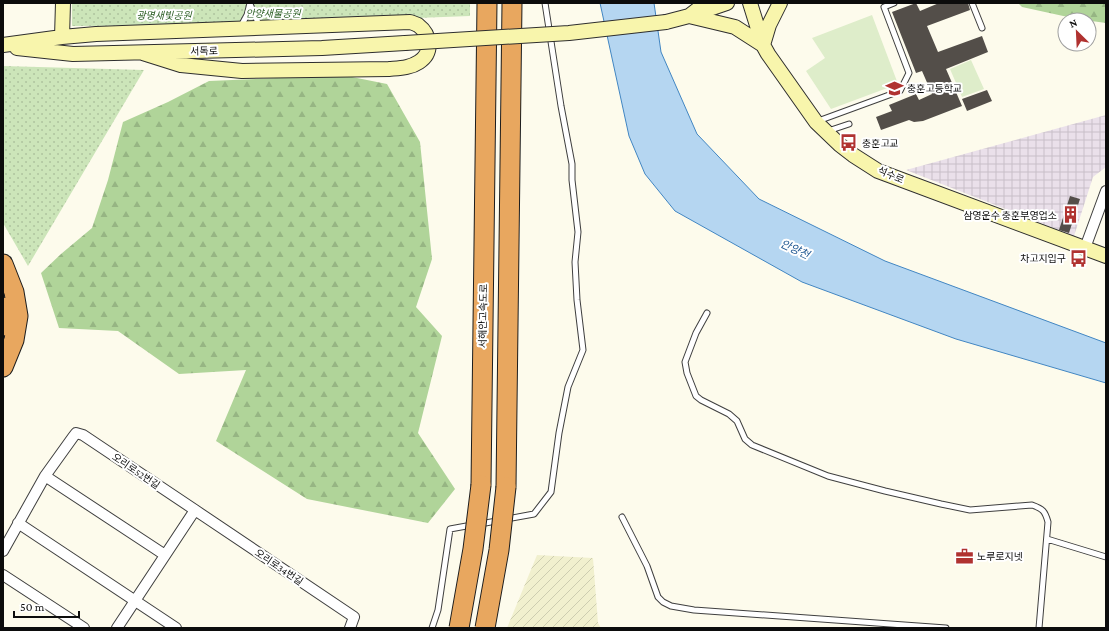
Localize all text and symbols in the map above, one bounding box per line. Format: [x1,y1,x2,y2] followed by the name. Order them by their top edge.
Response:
[245,8,301,19] park label: 안양새물공원
[136,10,192,21] park label: 광명새빛공원
[1057,12,1097,52] north arrow
[1067,16,1079,30] text: N
[190,45,218,57] street label: 서독로
[884,78,904,98] school or university icon: 충훈고등학교
[907,83,962,94] place label: 충훈고등학교
[839,133,859,153] bus stop icon: 충훈고교
[862,138,899,149] place label: 충훈고교
[876,165,906,185] street label: 석수로
[1060,205,1080,225] building icon: 삼영운수 충훈부영업소
[963,210,1057,221] place label: 삼영운수 충훈부영업소
[779,237,813,262] water label: 안양천
[1069,248,1089,268] bus stop icon: 차고지입구
[1020,253,1066,264] place label: 차고지입구
[477,284,489,348] street label: 서해안고속도로
[110,451,162,491] street label: 오리로52번길
[954,546,974,566] office icon: 노루로지넷
[253,547,305,587] street label: 오리로34번길
[977,551,1023,562] place label: 노루로지넷
[14,593,79,619] scale bar
[20,600,45,614] text: 50 m

